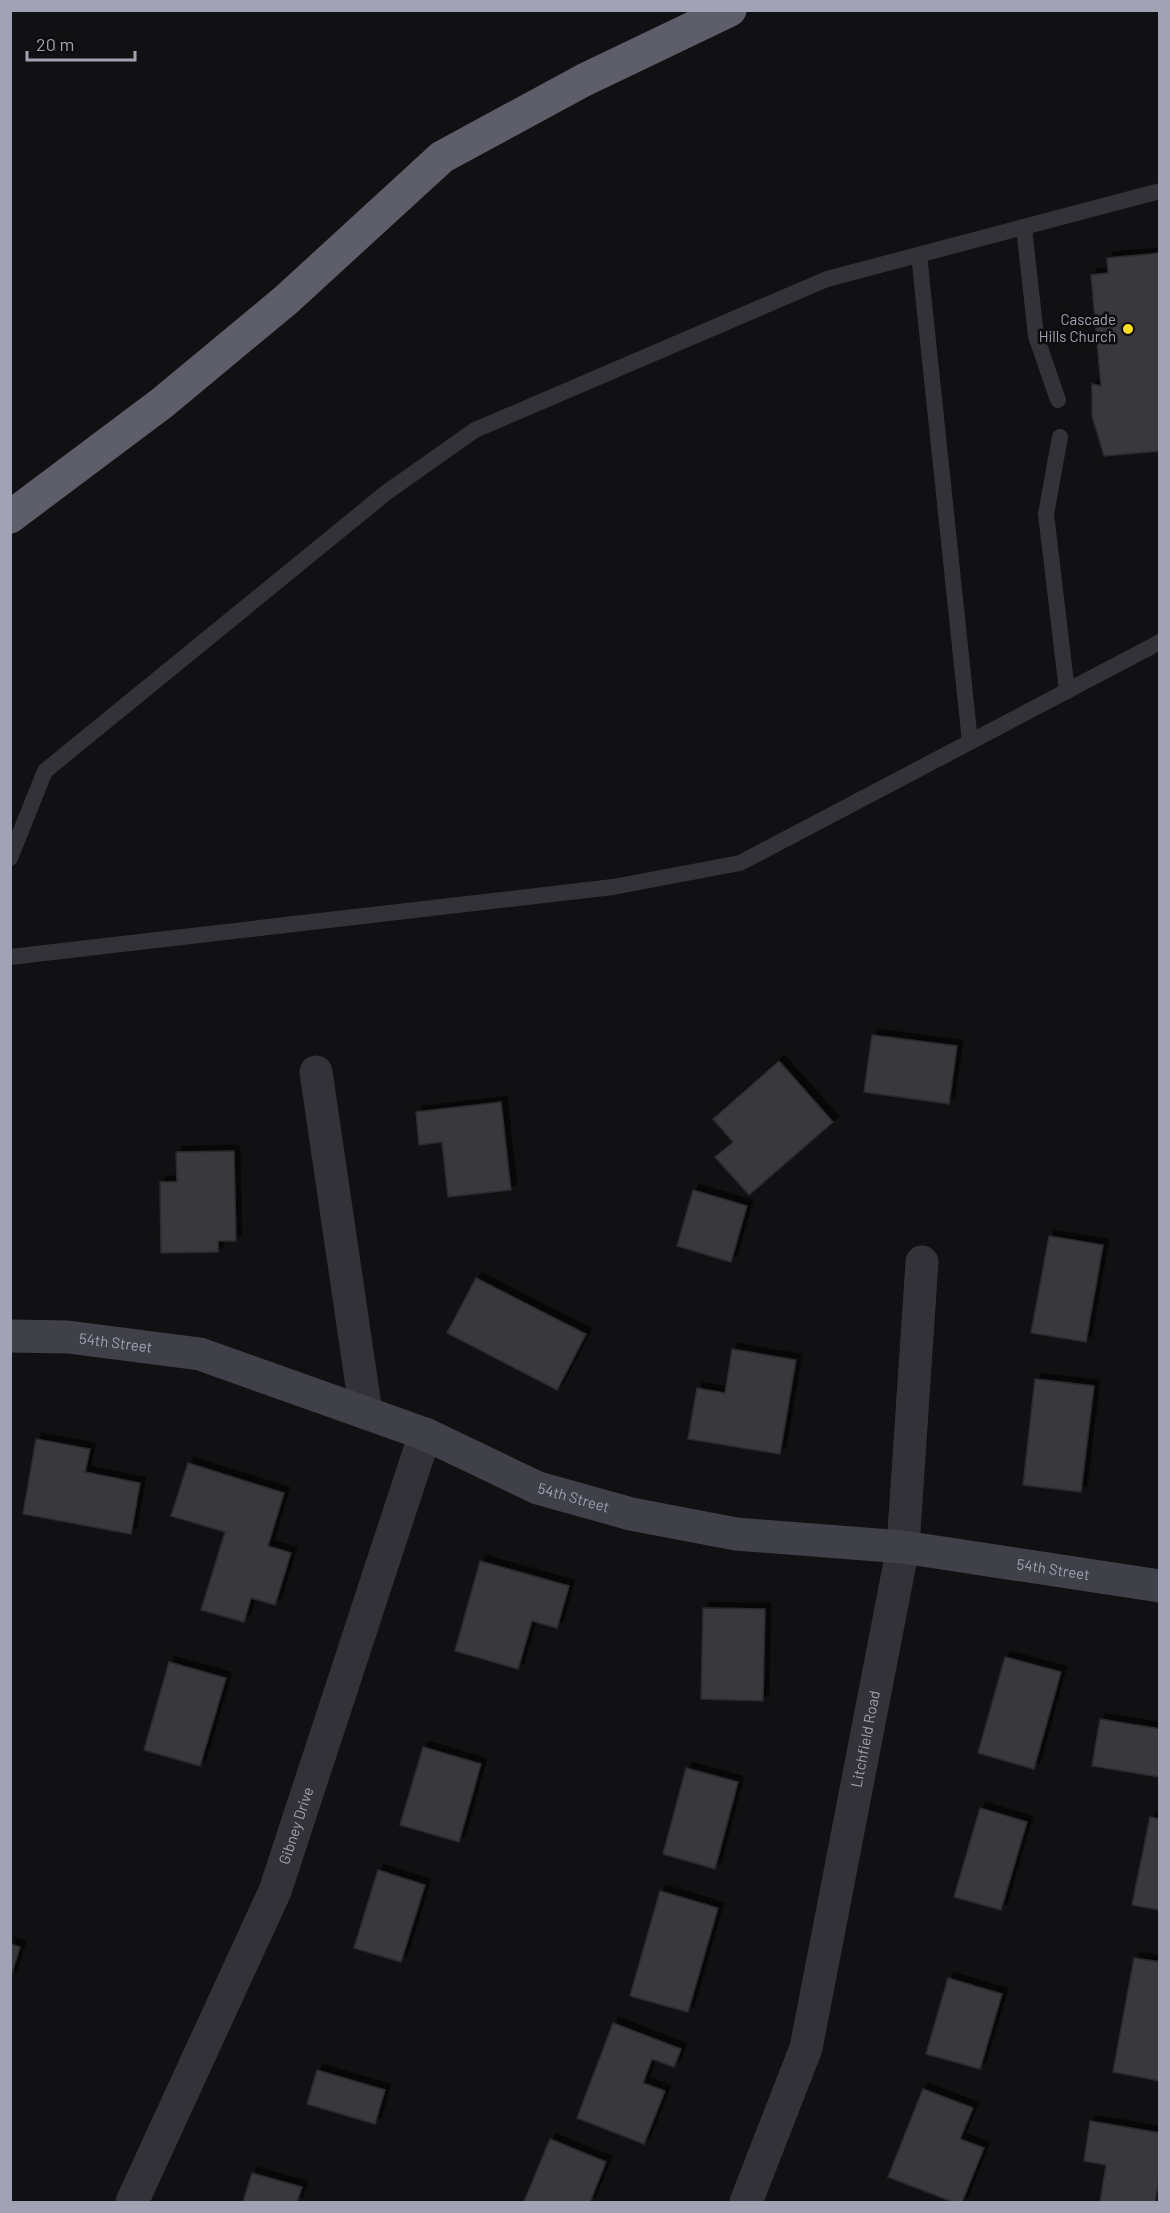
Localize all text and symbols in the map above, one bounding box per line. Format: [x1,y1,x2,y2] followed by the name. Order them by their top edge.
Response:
[27,24,135,62] scale bar
[36,33,74,55] text: 20 m
[1039,310,1116,345] place label: Cascade Hills Church
[1121,322,1135,336] marker: Cascade Hills Church
[78,1329,153,1356] street label: 54th Street
[536,1478,612,1516] street label: 54th Street
[1016,1554,1091,1583] street label: 54th Street
[847,1689,883,1789] street label: Litchfield Road
[274,1784,317,1866] street label: Gibney Drive

